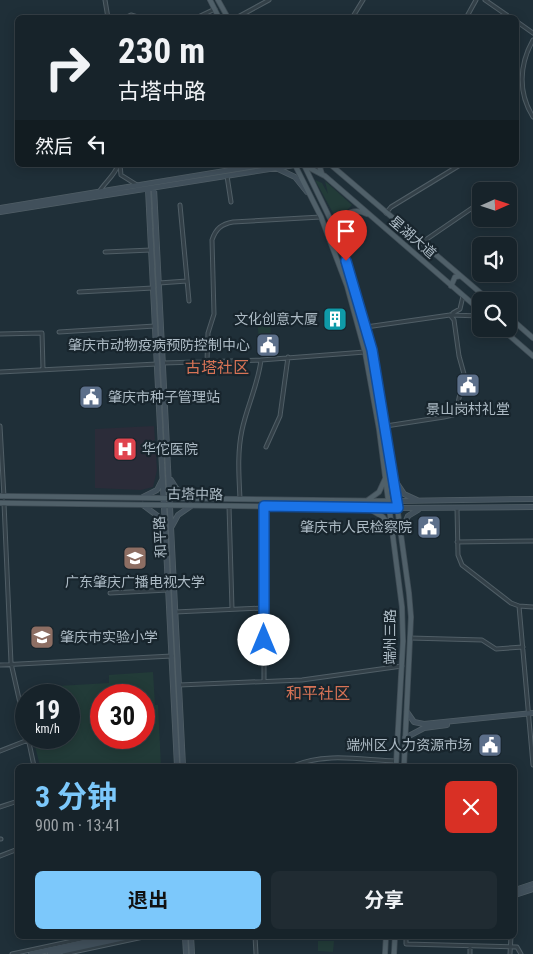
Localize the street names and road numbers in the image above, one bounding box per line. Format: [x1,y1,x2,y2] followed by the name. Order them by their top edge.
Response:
[387,213,439,261] street label: 星湖大道
[167,486,223,502] street label: 古塔中路
[151,516,169,558] street label: 和平路
[382,609,398,665] street label: 端州三路

